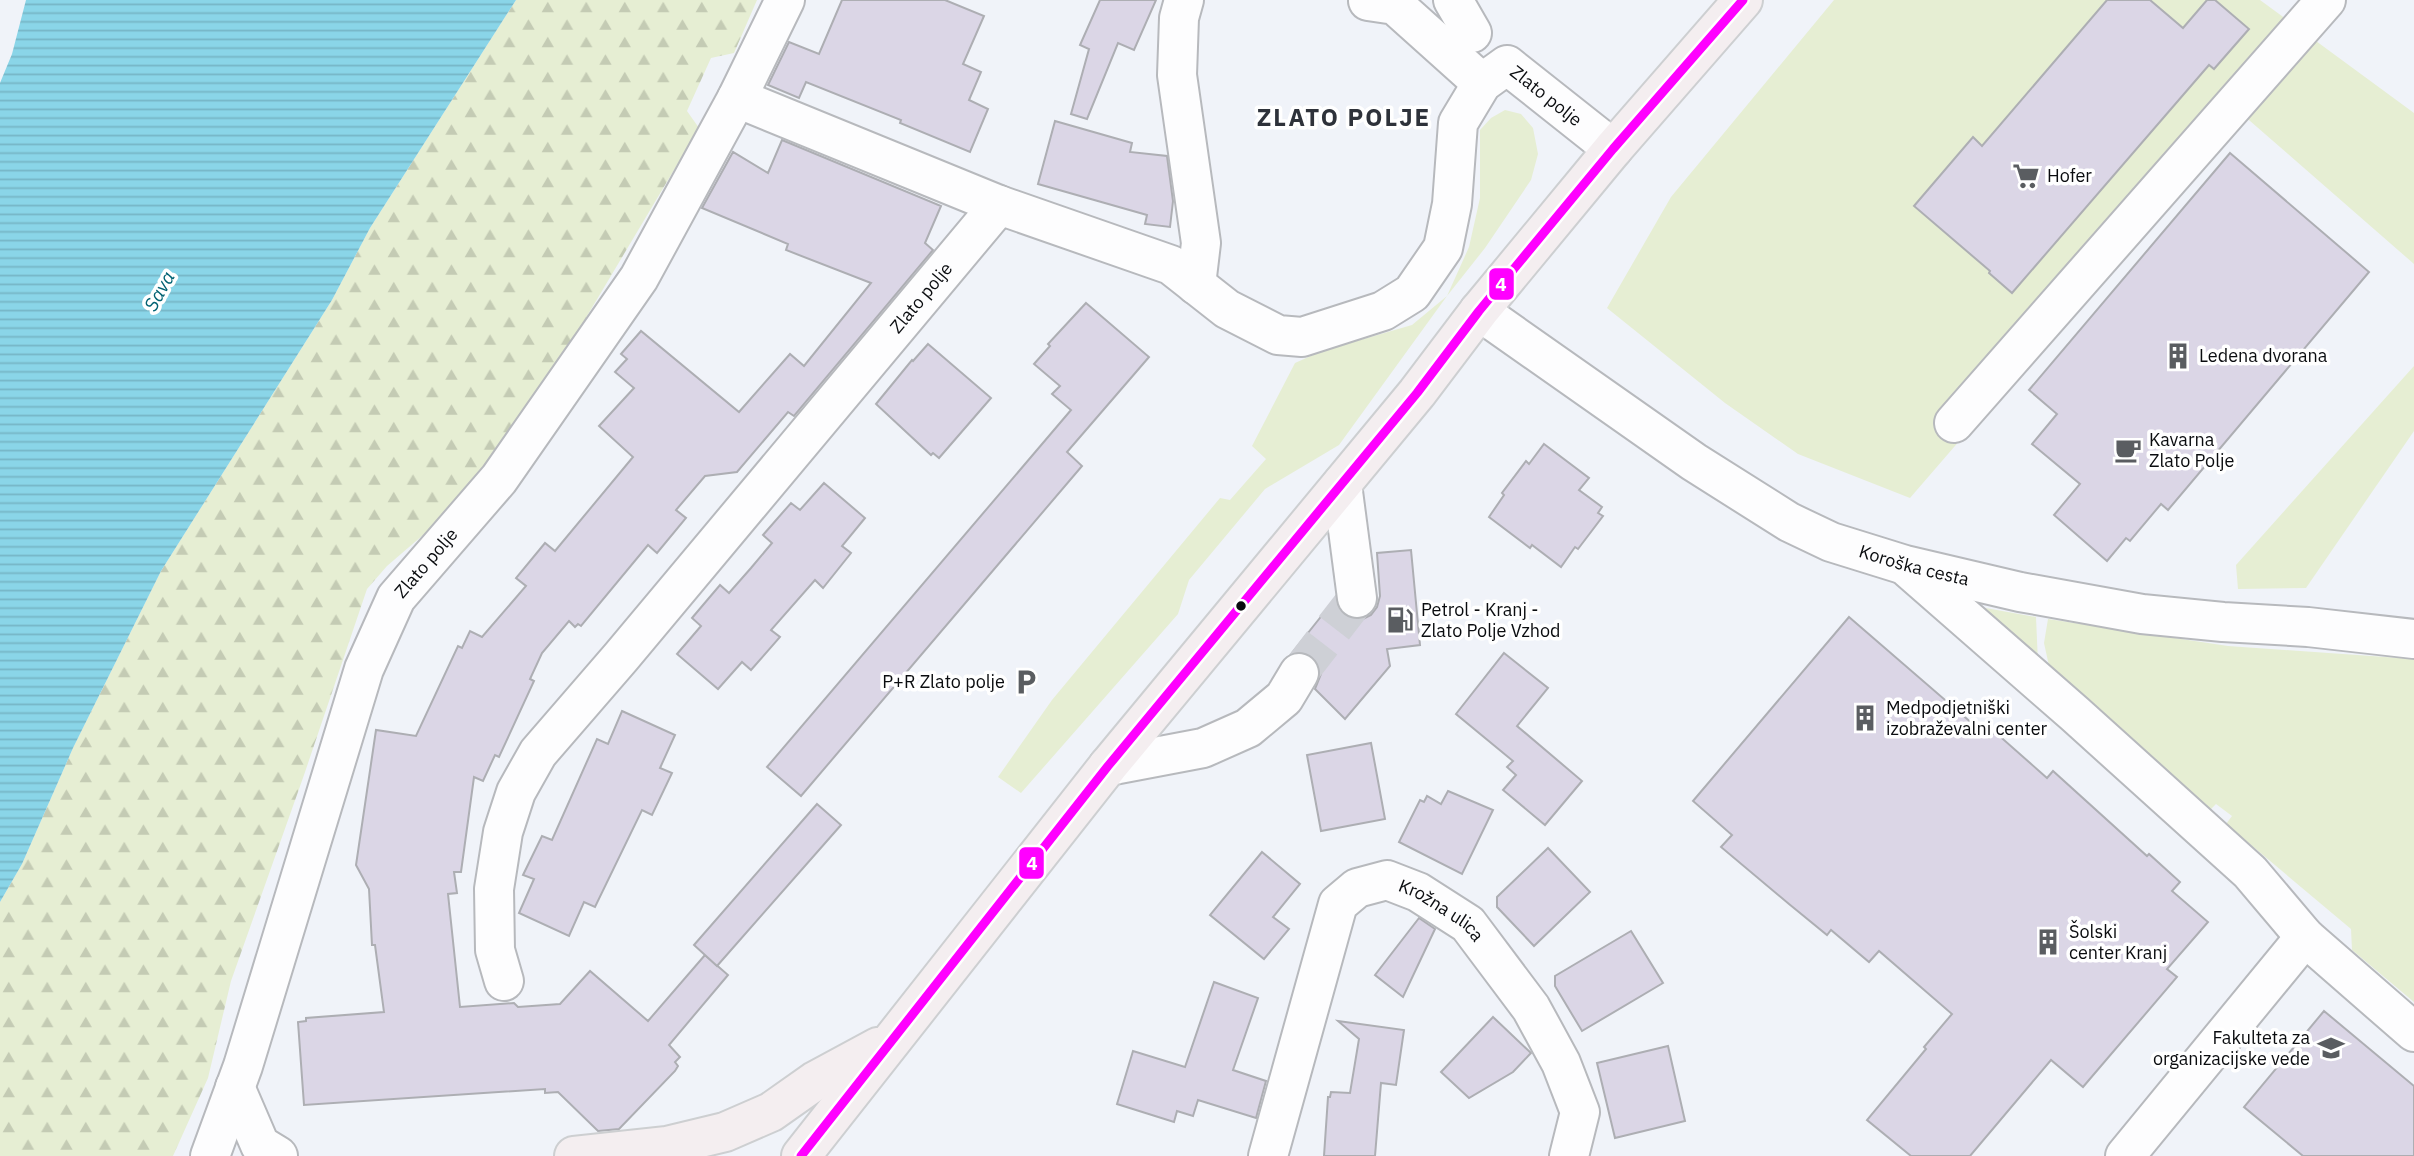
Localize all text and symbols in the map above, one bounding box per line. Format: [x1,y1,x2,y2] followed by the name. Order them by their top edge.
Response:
[1506,60,1587,131] street label: Zlato polje
[1257,101,1431,133] district label: ZLATO POLJE
[2011,161,2041,191] supermarket icon: Hofer
[2047,164,2092,187] place label: Hofer
[885,257,957,338] street label: Zlato polje
[138,267,180,315] water label: Sava
[1488,267,1515,301] line badge: 4
[1495,272,1507,296] text: 4
[2163,341,2193,371] building icon: Ledena dvorana
[2199,344,2328,367] place label: Ledena dvorana
[2149,428,2235,472] place label: Kavarna Zlato Polje
[2113,435,2143,465] cafe icon: Kavarna Zlato Polje
[389,523,463,603] street label: Zlato polje
[1856,539,1972,591] street label: Koroška cesta
[1421,598,1561,642] place label: Petrol - Kranj - Zlato Polje Vzhod
[1234,599,1248,613] unlabelled marker
[1385,605,1415,635] fuel station icon: Petrol - Kranj - Zlato Polje Vzhod
[1011,667,1041,697] parking icon: P+R Zlato polje
[882,670,1005,693] place label: P+R Zlato polje
[1886,696,2048,740] place label: Medpodjetniški izobraževalni center
[1850,703,1880,733] building icon: Medpodjetniški izobraževalni center
[1018,846,1045,880] line badge: 4
[1026,851,1038,875] text: 4
[1395,874,1489,946] street label: Krožna ulica
[2069,919,2167,964] place label: Šolski center Kranj
[2033,927,2063,957] building icon: Šolski center Kranj
[2153,1026,2310,1070] place label: Fakulteta za organizacijske vede
[2316,1033,2346,1063] school or university icon: Fakulteta za organizacijske vede

